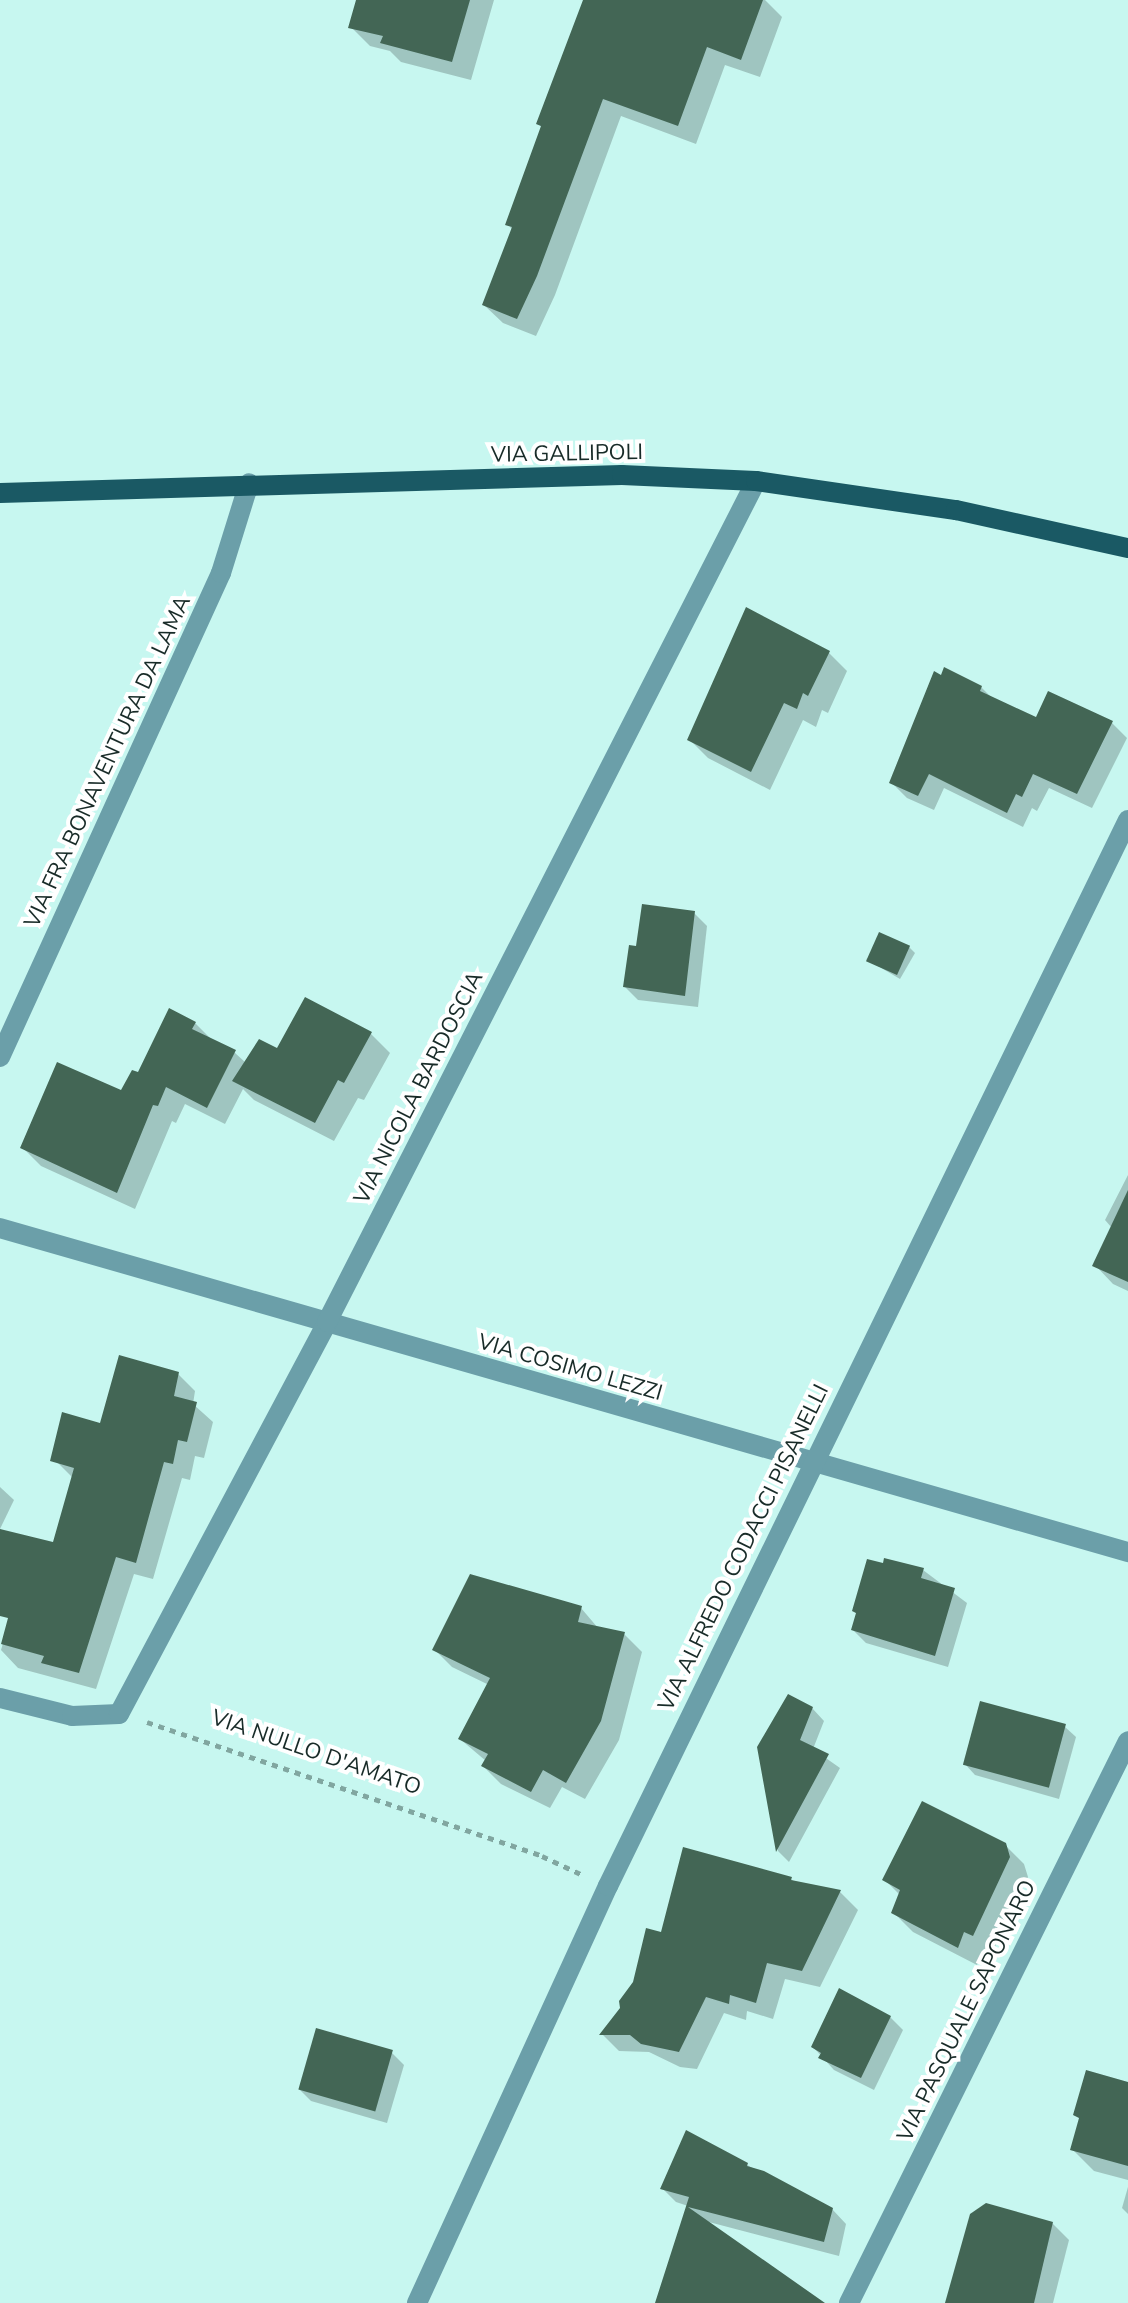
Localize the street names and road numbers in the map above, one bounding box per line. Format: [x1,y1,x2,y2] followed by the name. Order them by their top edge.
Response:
[491,439,643,469] street label: VIA GALLIPOLI
[19,592,197,932] street label: VIA FRA BONAVENTURA DA LAMA
[349,967,489,1209] street label: VIA NICOLA BARDOSCIA
[475,1329,665,1407] street label: VIA COSIMO LEZZI
[653,1380,835,1716] street label: VIA ALFREDO CODACCI PISANELLI
[208,1705,424,1801] street label: VIA NULLO D'AMATO
[892,1876,1042,2146] street label: VIA PASQUALE SAPONARO

